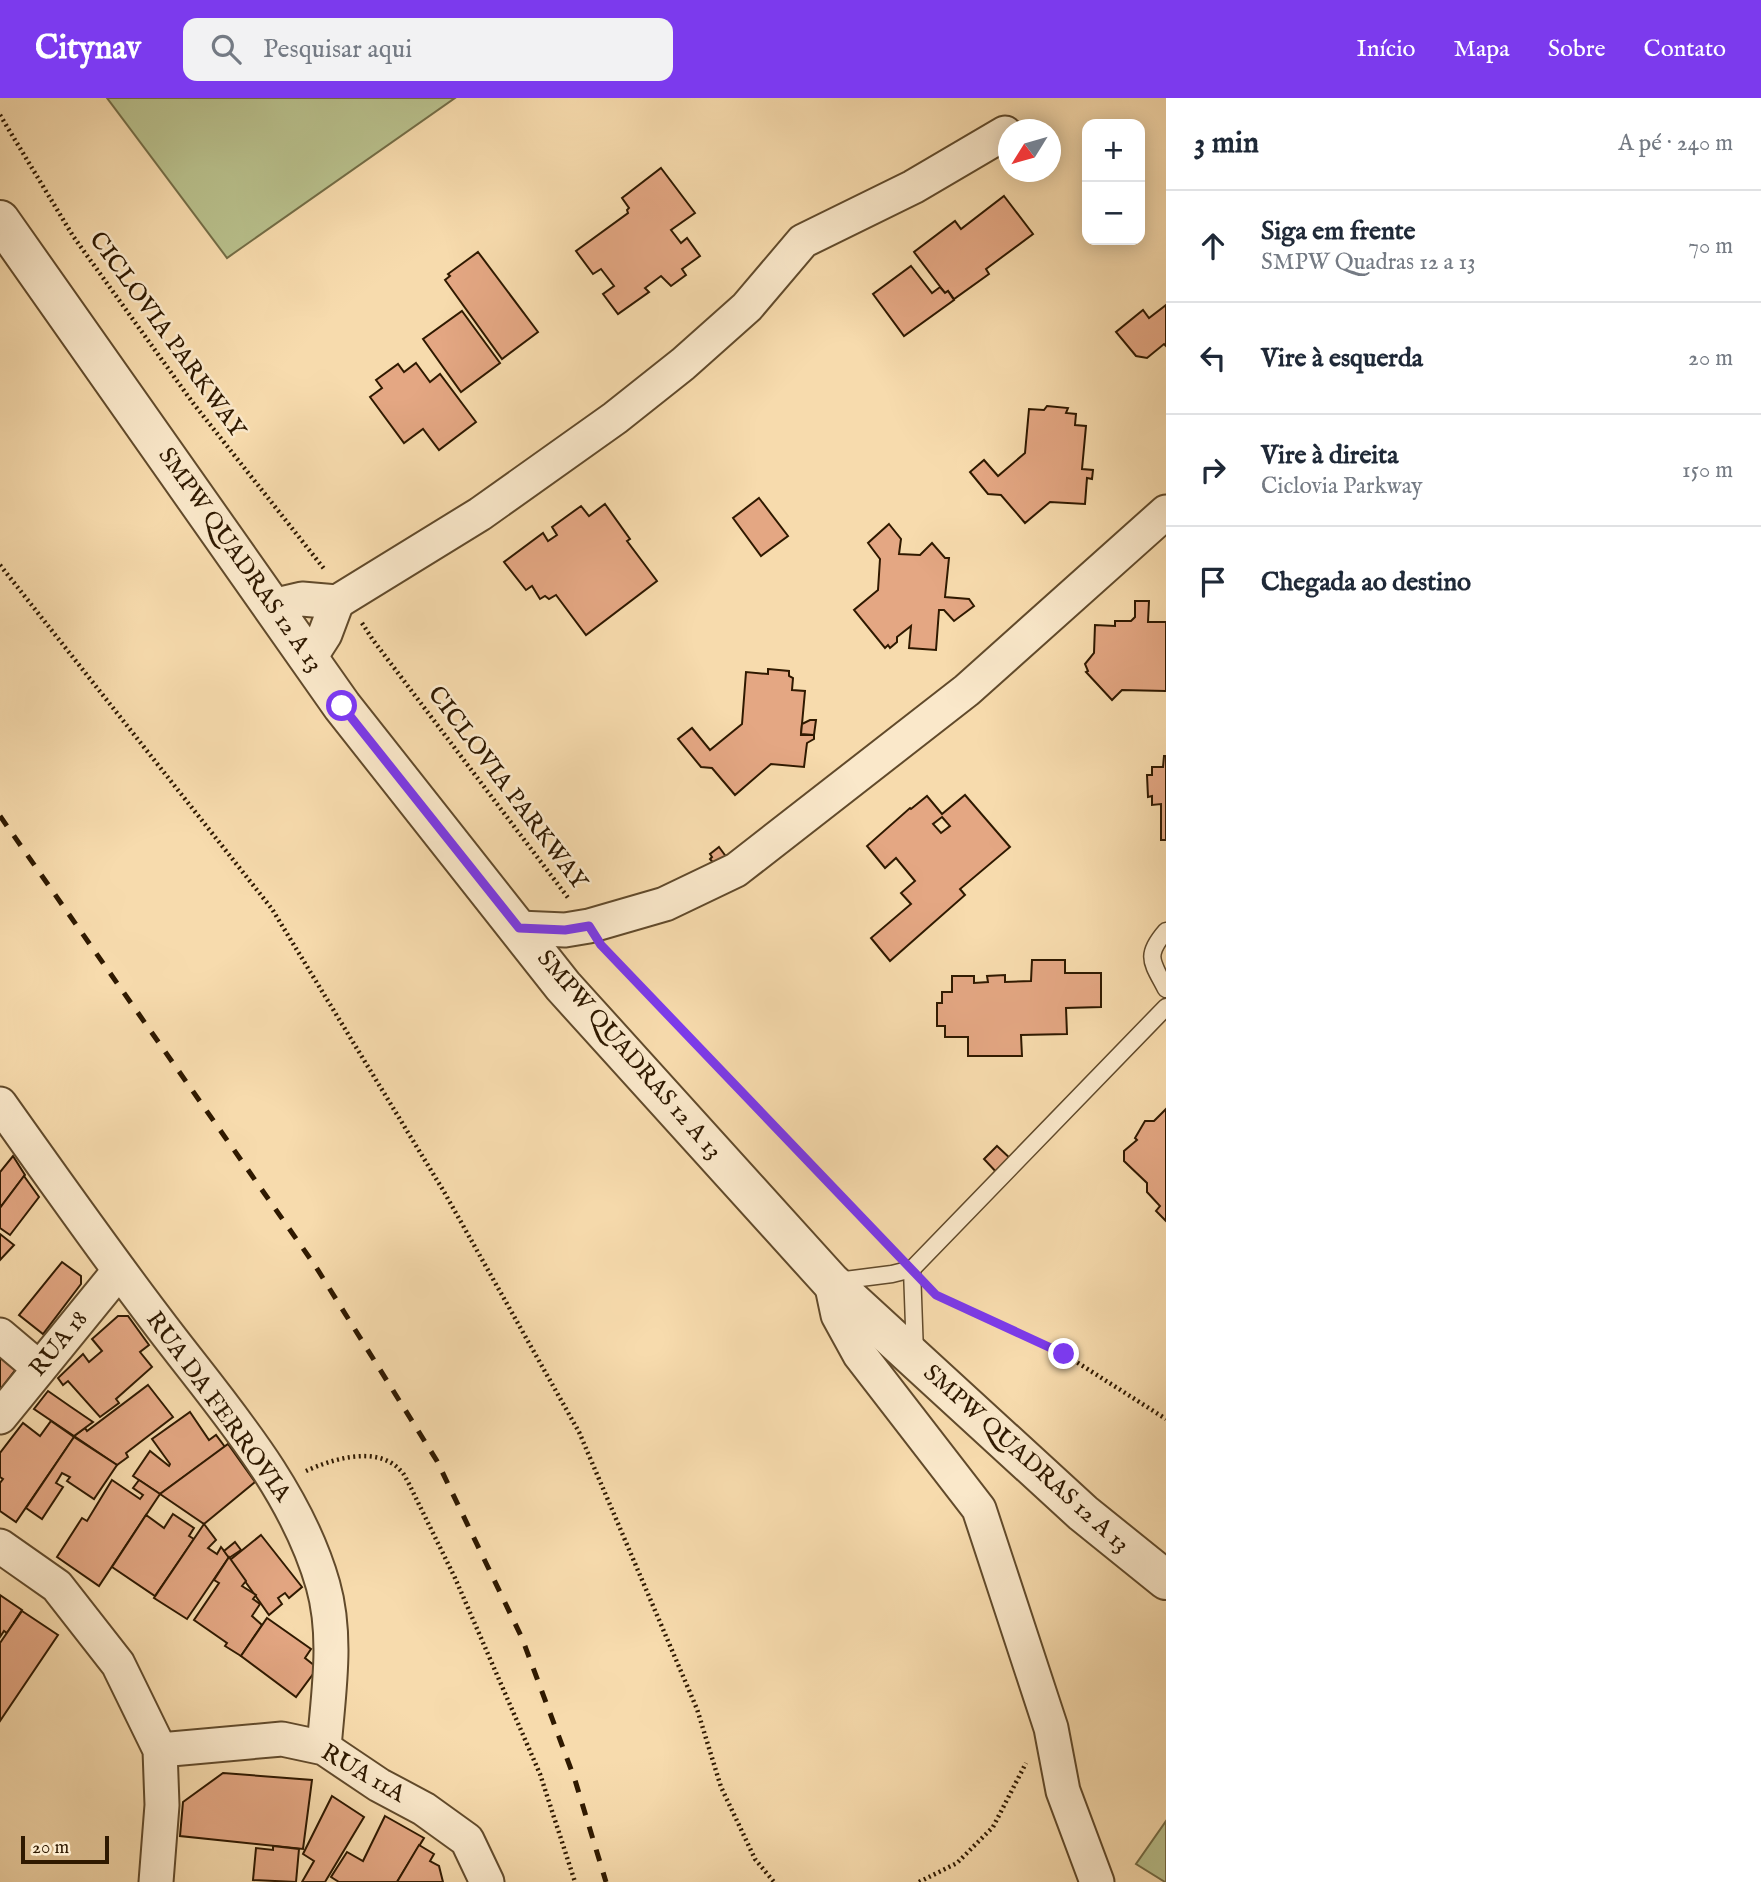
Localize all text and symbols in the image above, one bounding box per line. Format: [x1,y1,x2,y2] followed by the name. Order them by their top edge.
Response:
[183,18,673,81] search box
[35,28,141,70] text: Citynav
[207,30,245,68] icon: search
[263,33,412,66] text: Pesquisar aqui
[1356,34,1415,65] text: Início
[1453,34,1510,65] text: Mapa
[1548,34,1606,65] text: Sobre
[1644,34,1726,65] text: Contato
[998,119,1061,182] north arrow
[1082,119,1145,245] map controls
[1082,119,1145,182] button: +
[1194,125,1259,163] text: 3 min
[1618,129,1733,158] text: A pé · 240 m
[1082,182,1145,245] button: −
[1261,215,1416,248] text: Siga em frente
[82,226,253,446] street label: CICLOVIA PARKWAY
[1194,227,1232,265] icon: ahead
[1688,232,1733,261] text: 70 m
[1261,248,1476,277] text: SMPW Quadras 12 a 13
[1194,339,1232,377] icon: left
[1261,342,1423,375] text: Vire à esquerda
[1688,344,1733,373] text: 20 m
[1261,439,1398,472] text: Vire à direita
[151,442,329,678] street label: SMPW QUADRAS 12 A 13
[1194,451,1232,489] icon: right
[1682,456,1733,485] text: 150 m
[1261,472,1423,501] text: Ciclovia Parkway
[1194,563,1232,601] icon: arrive
[1261,566,1471,599] text: Chegada ao destino
[420,680,595,897] street label: CICLOVIA PARKWAY
[326,690,357,721] route start
[530,944,728,1166] street label: SMPW QUADRAS 12 A 13
[23,1305,95,1383] street label: RUA 18
[138,1306,298,1509] street label: RUA DA FERROVIA
[1048,1338,1079,1369] route end
[916,1358,1136,1560] street label: SMPW QUADRAS 12 A 13
[315,1738,411,1811] street label: RUA 11A
[21,1833,108,1865] scale bar
[32,1836,69,1860] text: 20 m

